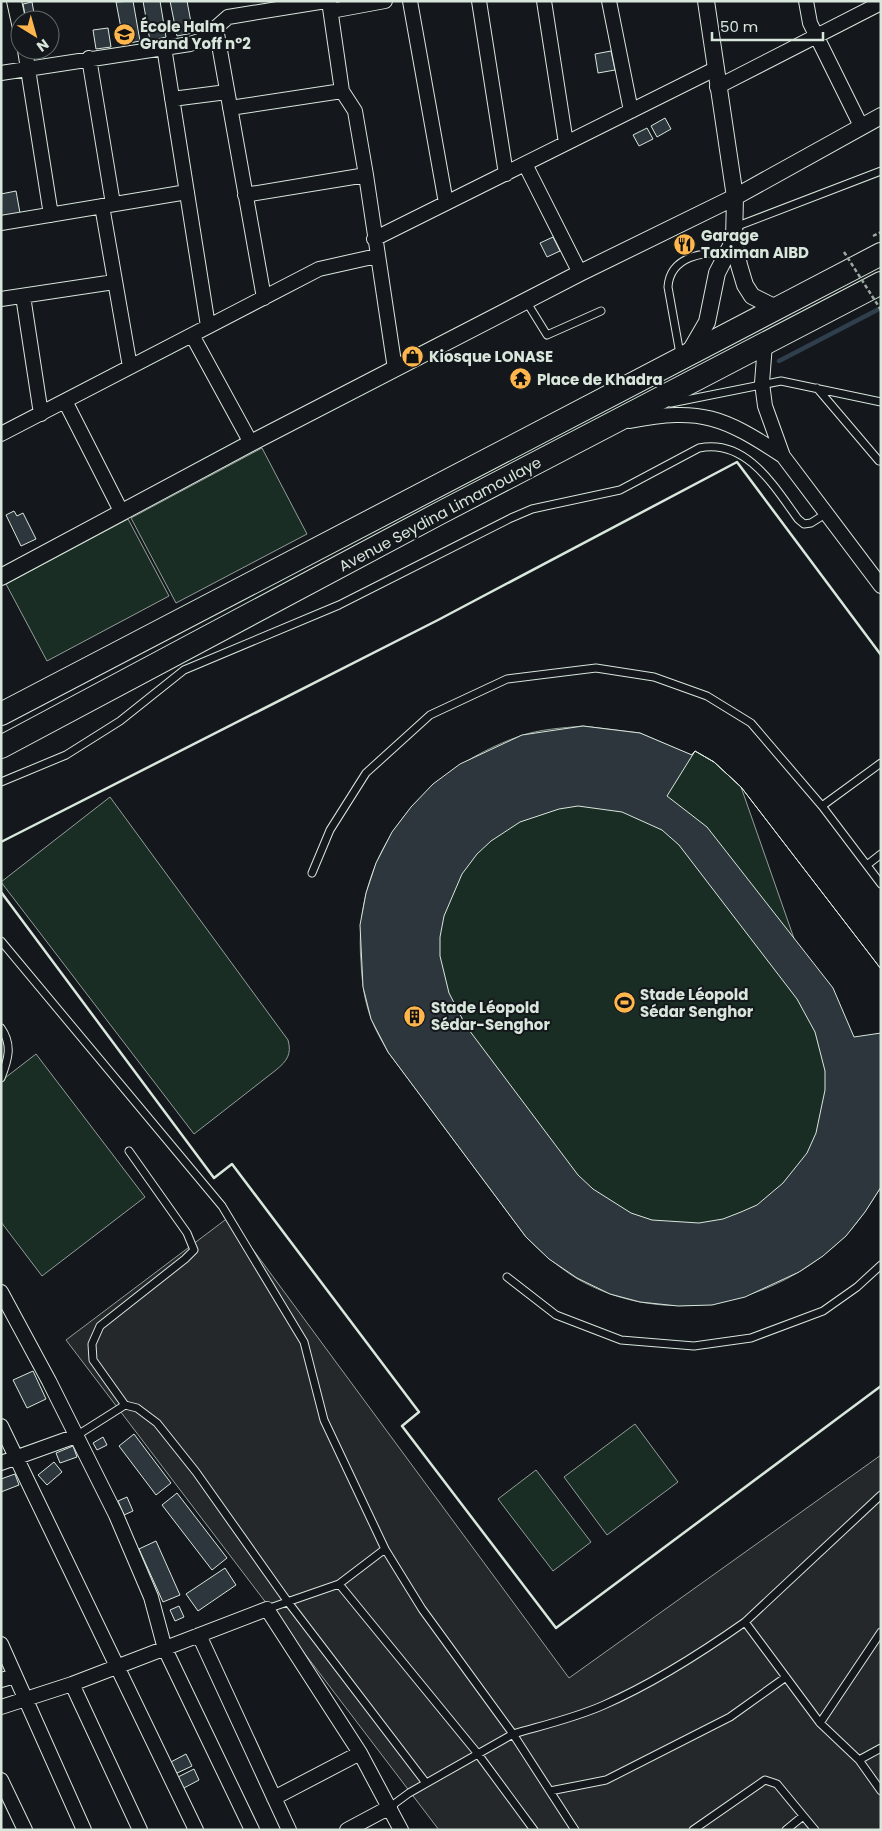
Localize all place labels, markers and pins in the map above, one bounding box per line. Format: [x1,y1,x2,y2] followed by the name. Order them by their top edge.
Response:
[140,16,251,54] place label: École Halm Grand Yoff n°2
[112,23,136,47] school or university icon: École Halm Grand Yoff n°2
[701,225,809,263] place label: Garage Taximan AIBD
[673,232,697,256] restaurant icon: Garage Taximan AIBD
[401,344,425,368] shop icon: Kiosque LONASE
[429,346,553,367] place label: Kiosque LONASE
[509,367,533,391] temple icon: Place de Khadra
[537,369,663,390] place label: Place de Khadra
[640,984,754,1022] place label: Stade Léopold Sédar Senghor
[612,991,636,1015] sports icon: Stade Léopold Sédar Senghor
[431,997,550,1035] place label: Stade Léopold Sédar-Senghor
[403,1004,427,1028] building icon: Stade Léopold Sédar-Senghor

